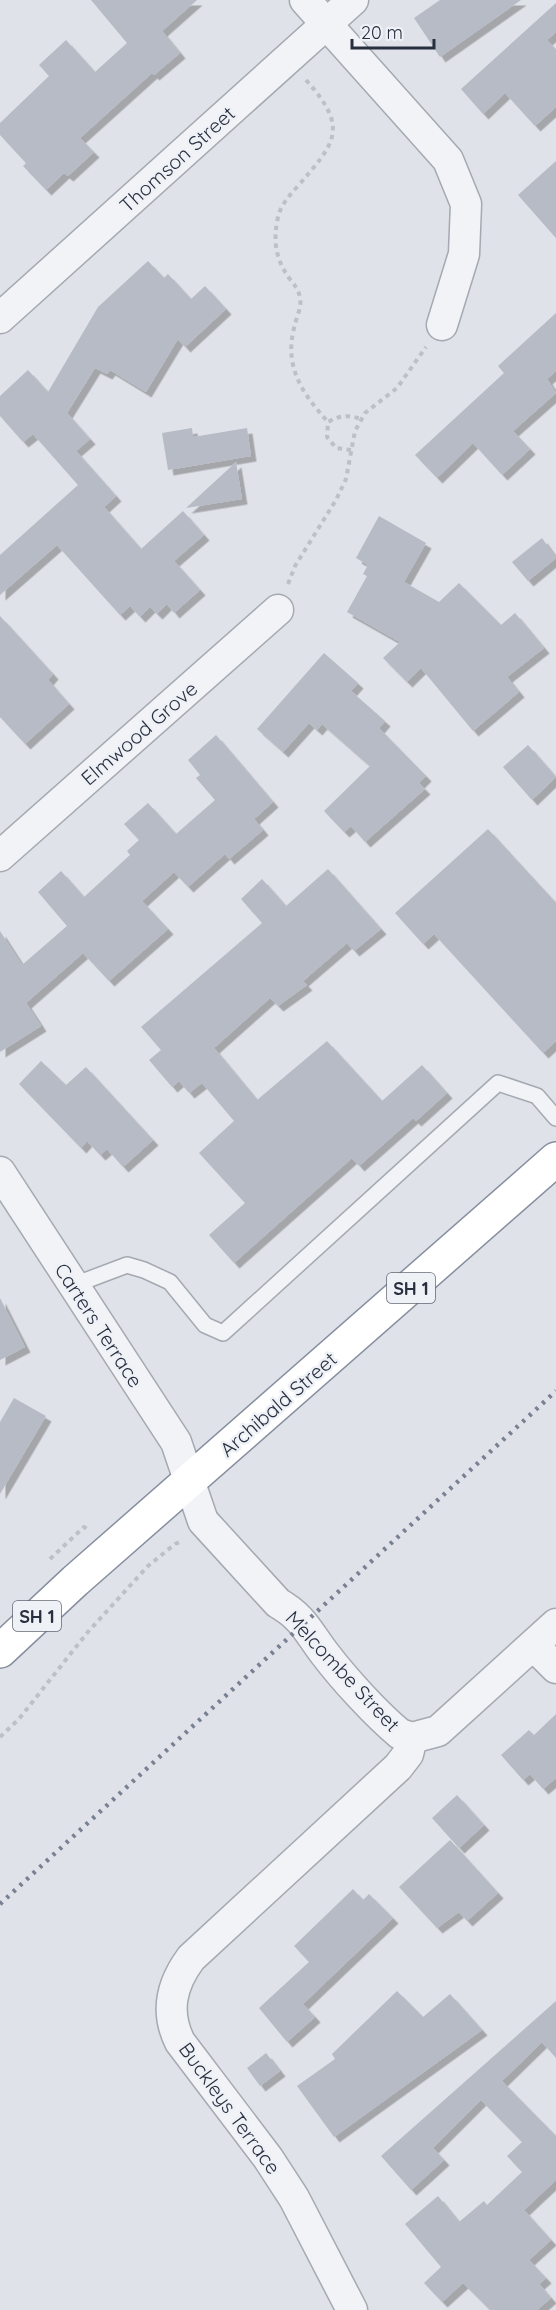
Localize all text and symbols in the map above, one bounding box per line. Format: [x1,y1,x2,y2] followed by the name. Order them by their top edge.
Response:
[352,12,434,50] scale bar
[361,21,403,44] text: 20 m
[114,100,240,217] street label: Thomson Street
[76,676,202,790] street label: Elmwood Grove
[49,1258,149,1392] street label: Carters Terrace
[387,1273,435,1303] road number: SH 1
[214,1346,342,1462] street label: Archibald Street
[13,1601,61,1631] road number: SH 1
[281,1605,406,1737] street label: Melcombe Street
[174,2037,286,2179] street label: Buckleys Terrace

